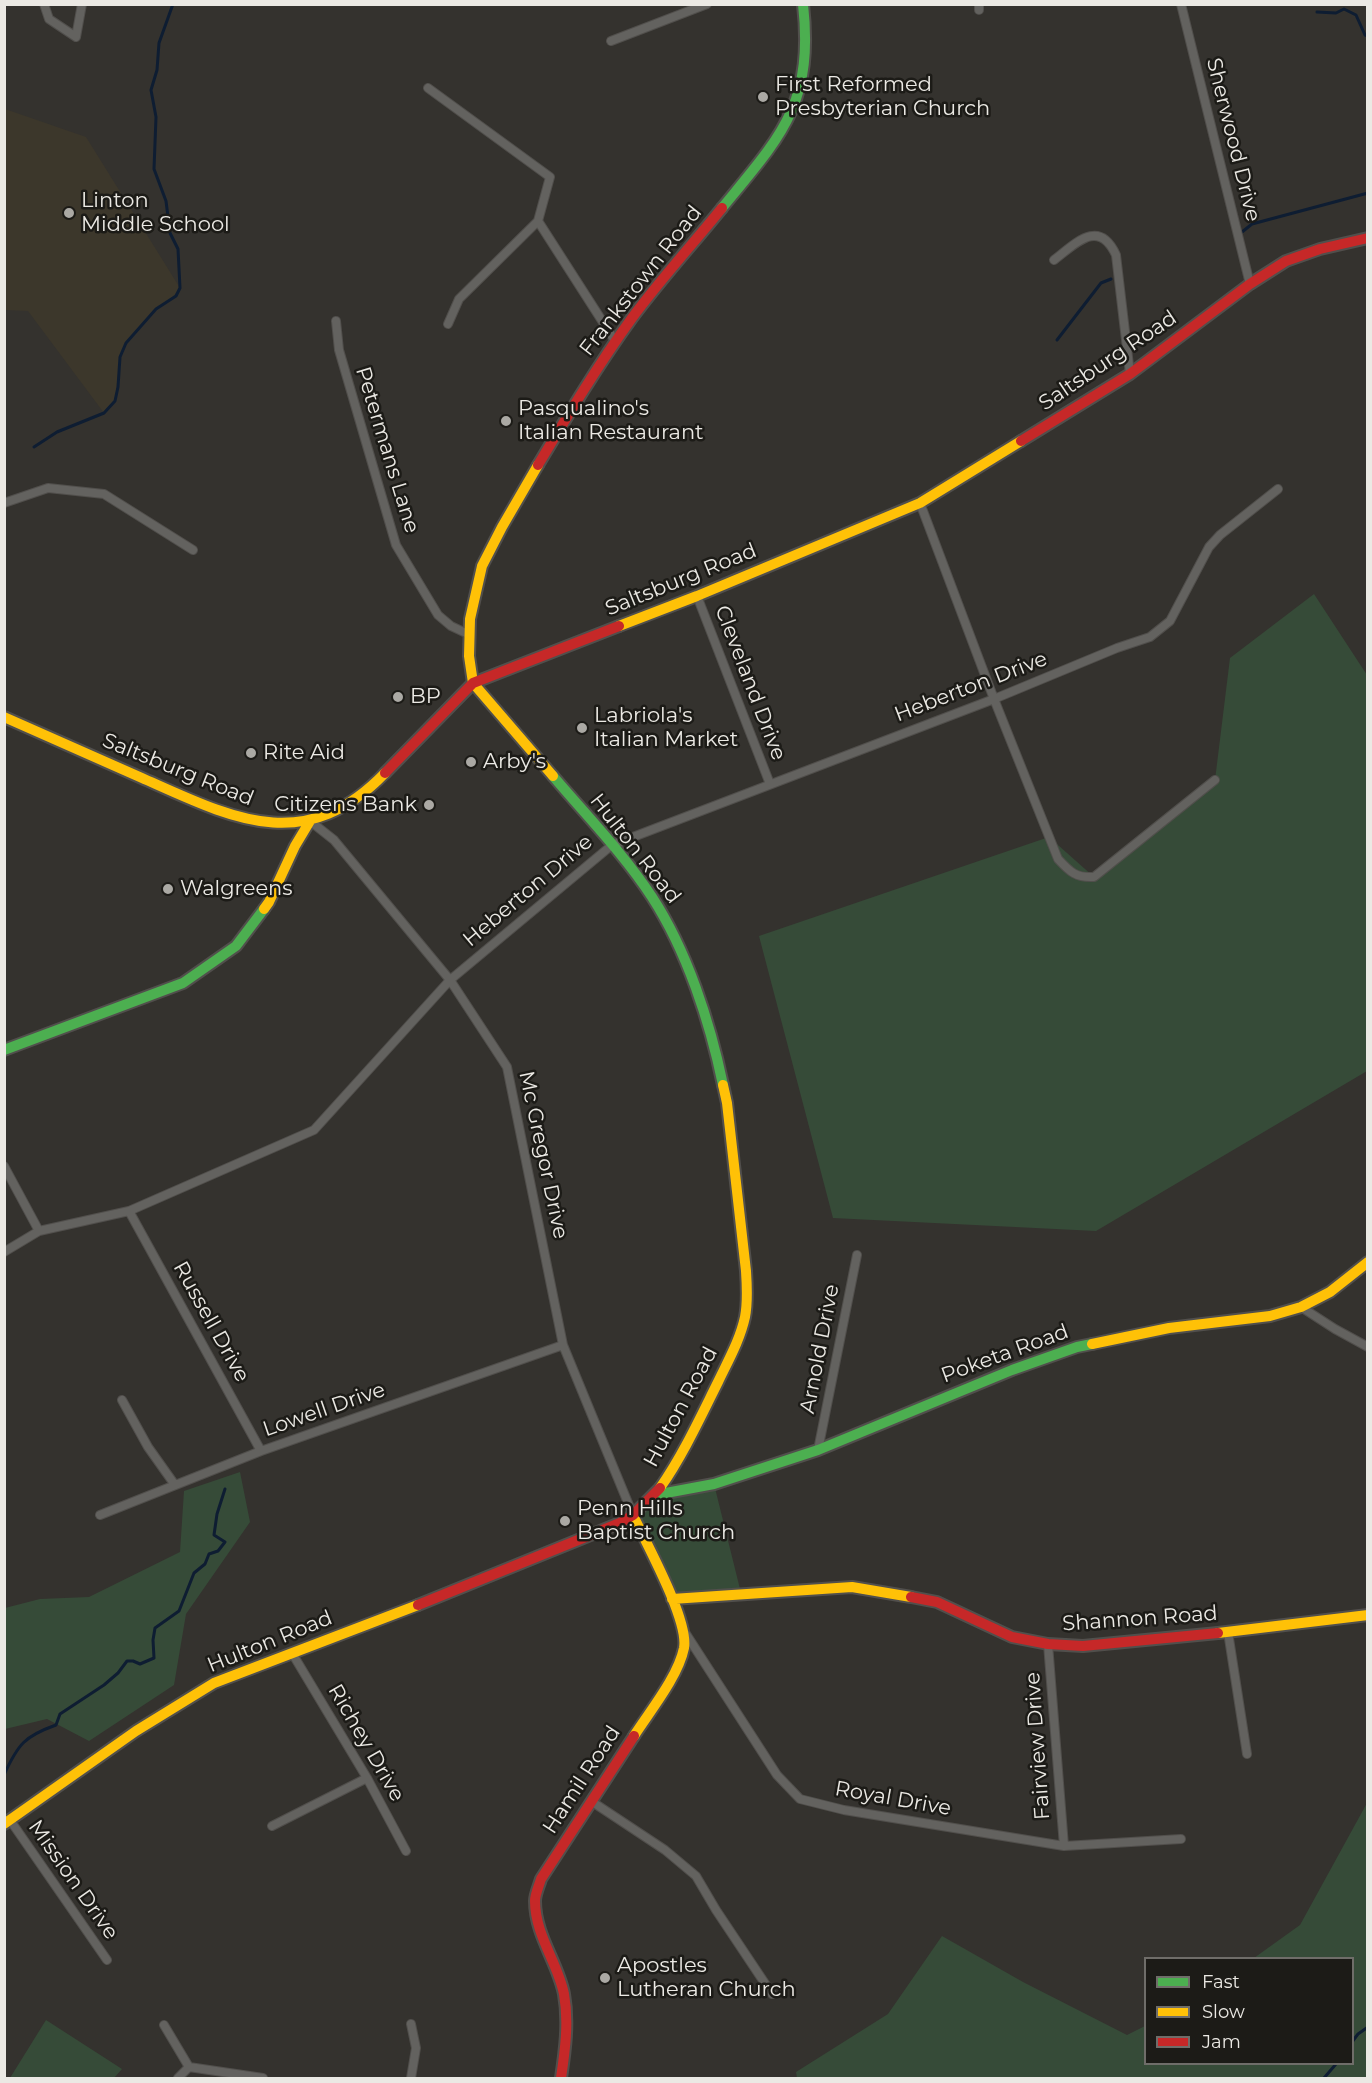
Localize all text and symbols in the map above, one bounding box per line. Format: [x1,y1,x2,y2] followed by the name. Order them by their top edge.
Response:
[1200,56,1266,224] street label: Sherwood Drive
[775,72,990,122] place label: First Reformed Presbyterian Church
[756,90,770,104] marker: First Reformed Presbyterian Church
[81,188,230,238] place label: Linton Middle School
[575,201,707,361] street label: Frankstown Road
[62,206,76,220] marker: Linton Middle School
[1034,306,1182,416] street label: Saltsburg Road
[350,364,424,536] street label: Petermans Lane
[518,396,704,446] place label: Pasqualino's Italian Restaurant
[499,414,513,428] marker: Pasqualino's Italian Restaurant
[602,538,760,622] street label: Saltsburg Road
[709,602,791,764] street label: Cleveland Drive
[891,646,1051,728] street label: Heberton Drive
[410,684,441,710] place label: BP
[391,690,405,704] marker: BP
[594,703,738,753] place label: Labriola's Italian Market
[575,721,589,735] marker: Labriola's Italian Market
[99,728,257,812] street label: Saltsburg Road
[263,740,345,766] place label: Rite Aid
[244,746,258,760] marker: Rite Aid
[483,749,546,775] place label: Arby's
[464,755,478,769] marker: Arby's
[584,789,686,909] street label: Hulton Road
[274,792,417,818] place label: Citizens Bank
[422,798,436,812] marker: Citizens Bank
[458,829,598,953] street label: Heberton Drive
[180,876,293,902] place label: Walgreens
[161,882,175,896] marker: Walgreens
[513,1069,573,1241] street label: Mc Gregor Drive
[167,1257,255,1387] street label: Russell Drive
[795,1282,845,1416] street label: Arnold Drive
[938,1319,1072,1389] street label: Poketa Road
[639,1343,723,1471] street label: Hulton Road
[260,1377,388,1443] street label: Lowell Drive
[577,1496,735,1546] place label: Penn Hills Baptist Church
[558,1514,572,1528] marker: Penn Hills Baptist Church
[1061,1601,1219,1637] street label: Shannon Road
[204,1605,336,1679] street label: Hulton Road
[1020,1671,1056,1821] street label: Fairview Drive
[322,1680,410,1806] street label: Richey Drive
[538,1721,626,1839] street label: Hamil Road
[833,1776,953,1822] street label: Royal Drive
[23,1816,123,1944] street label: Mission Drive
[617,1953,796,2003] place label: Apostles Lutheran Church
[1144,1957,1354,2065] legend
[598,1971,612,1985] marker: Apostles Lutheran Church
[1202,1971,1240,1993] text: Fast
[1202,2001,1245,2023] text: Slow
[1202,2031,1241,2053] text: Jam

